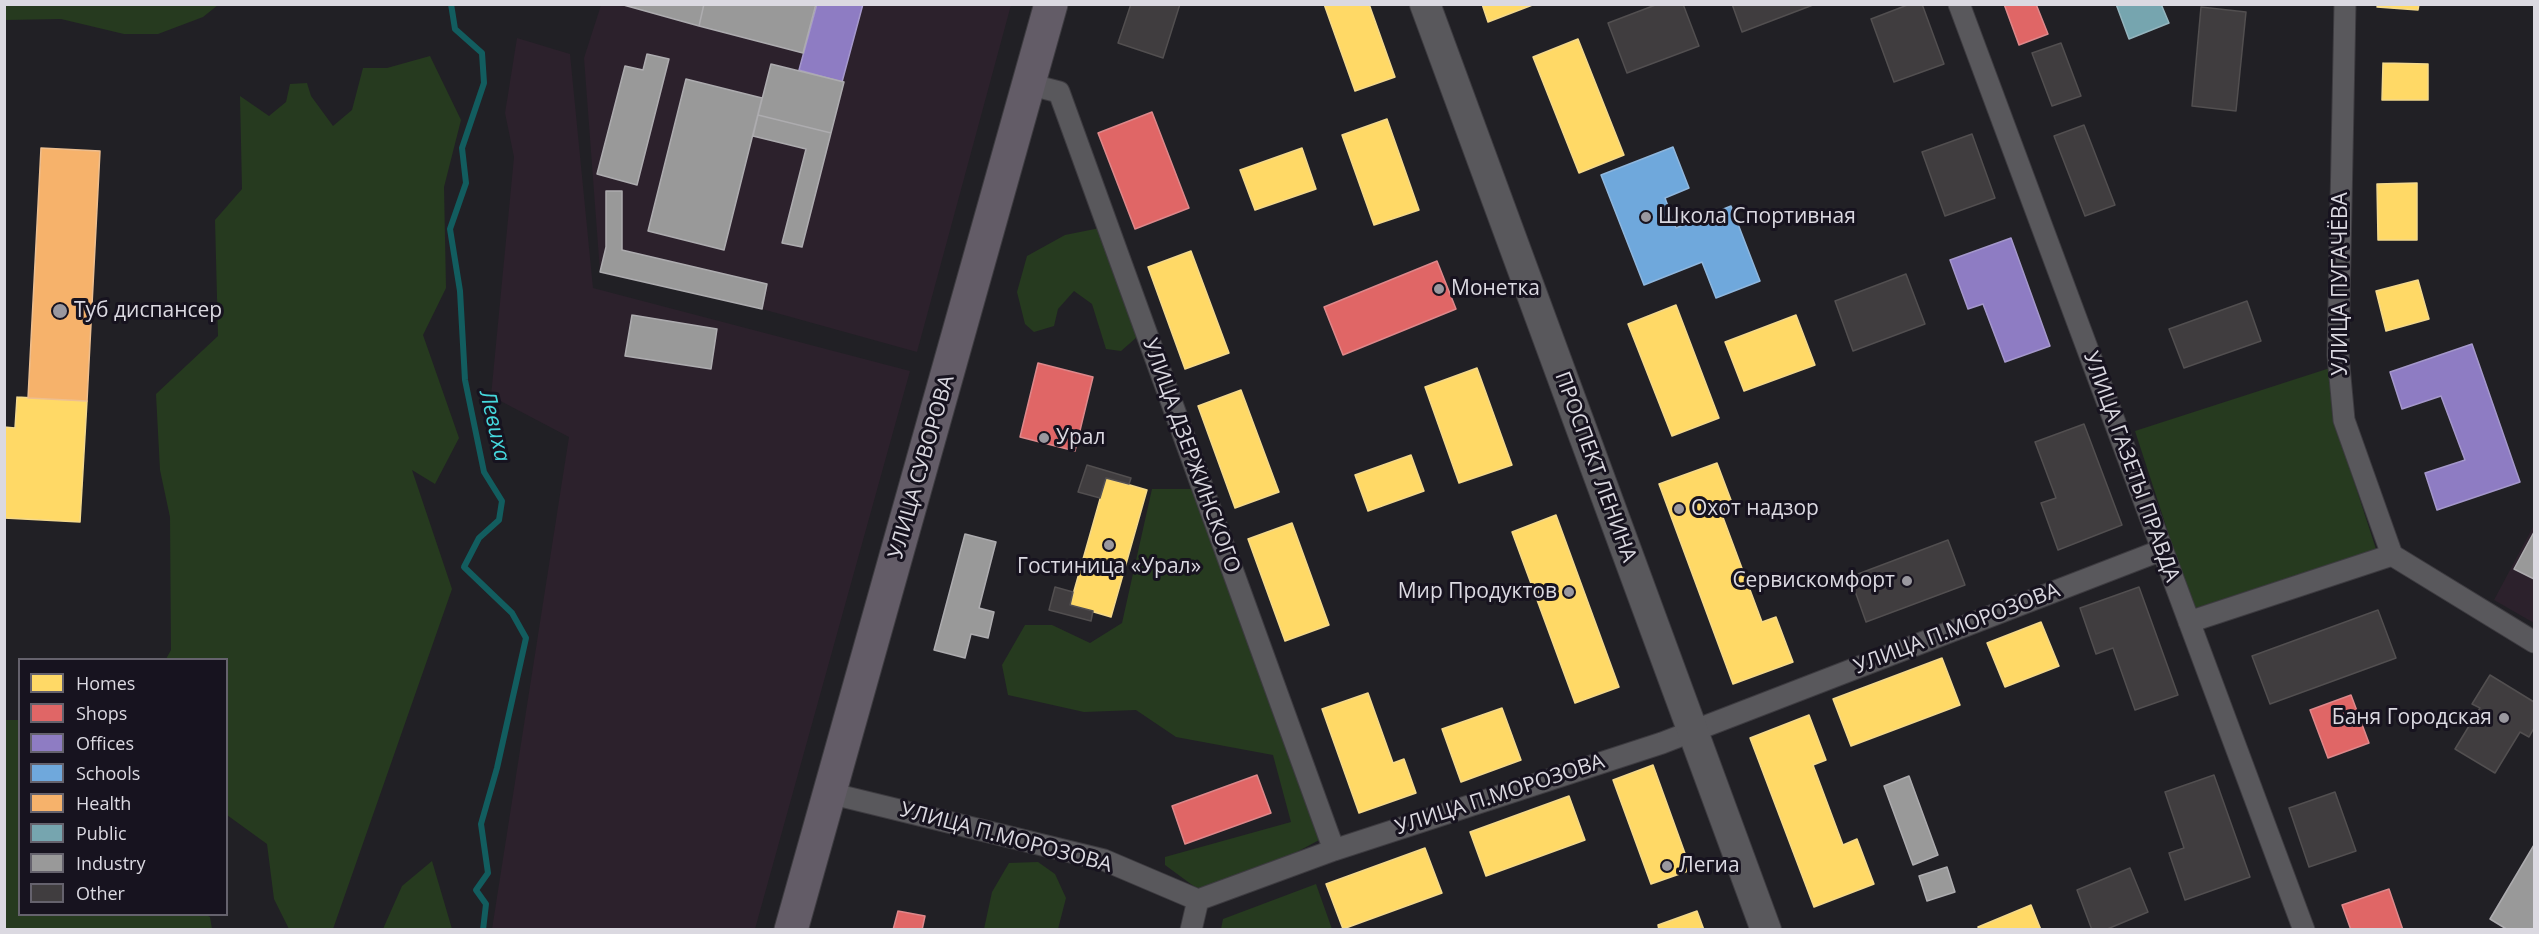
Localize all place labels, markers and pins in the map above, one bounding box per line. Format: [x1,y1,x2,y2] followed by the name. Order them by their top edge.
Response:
[1658,204,1856,230] place label: Школа Спортивная
[1639,210,1653,224] marker: Школа Спортивная
[1451,276,1540,302] place label: Монетка
[1432,282,1446,296] marker: Монетка
[74,298,222,324] place label: Туб диспансер
[51,302,69,320] marker: Туб диспансер
[1056,425,1106,451] place label: Урал
[1037,431,1051,445] marker: Урал
[1691,496,1819,522] place label: Охот надзор
[1672,502,1686,516] marker: Охот надзор
[1102,538,1116,552] marker: Гостиница «Урал»
[1017,554,1201,580] place label: Гостиница «Урал»
[1732,568,1895,594] place label: Сервискомфорт
[1900,574,1914,588] marker: Сервискомфорт
[1398,579,1557,605] place label: Мир Продуктов
[1562,585,1576,599] marker: Мир Продуктов
[2332,705,2492,731] place label: Баня Городская
[2497,711,2511,725] marker: Баня Городская
[1679,853,1740,879] place label: Легиа
[1660,859,1674,873] marker: Легиа

